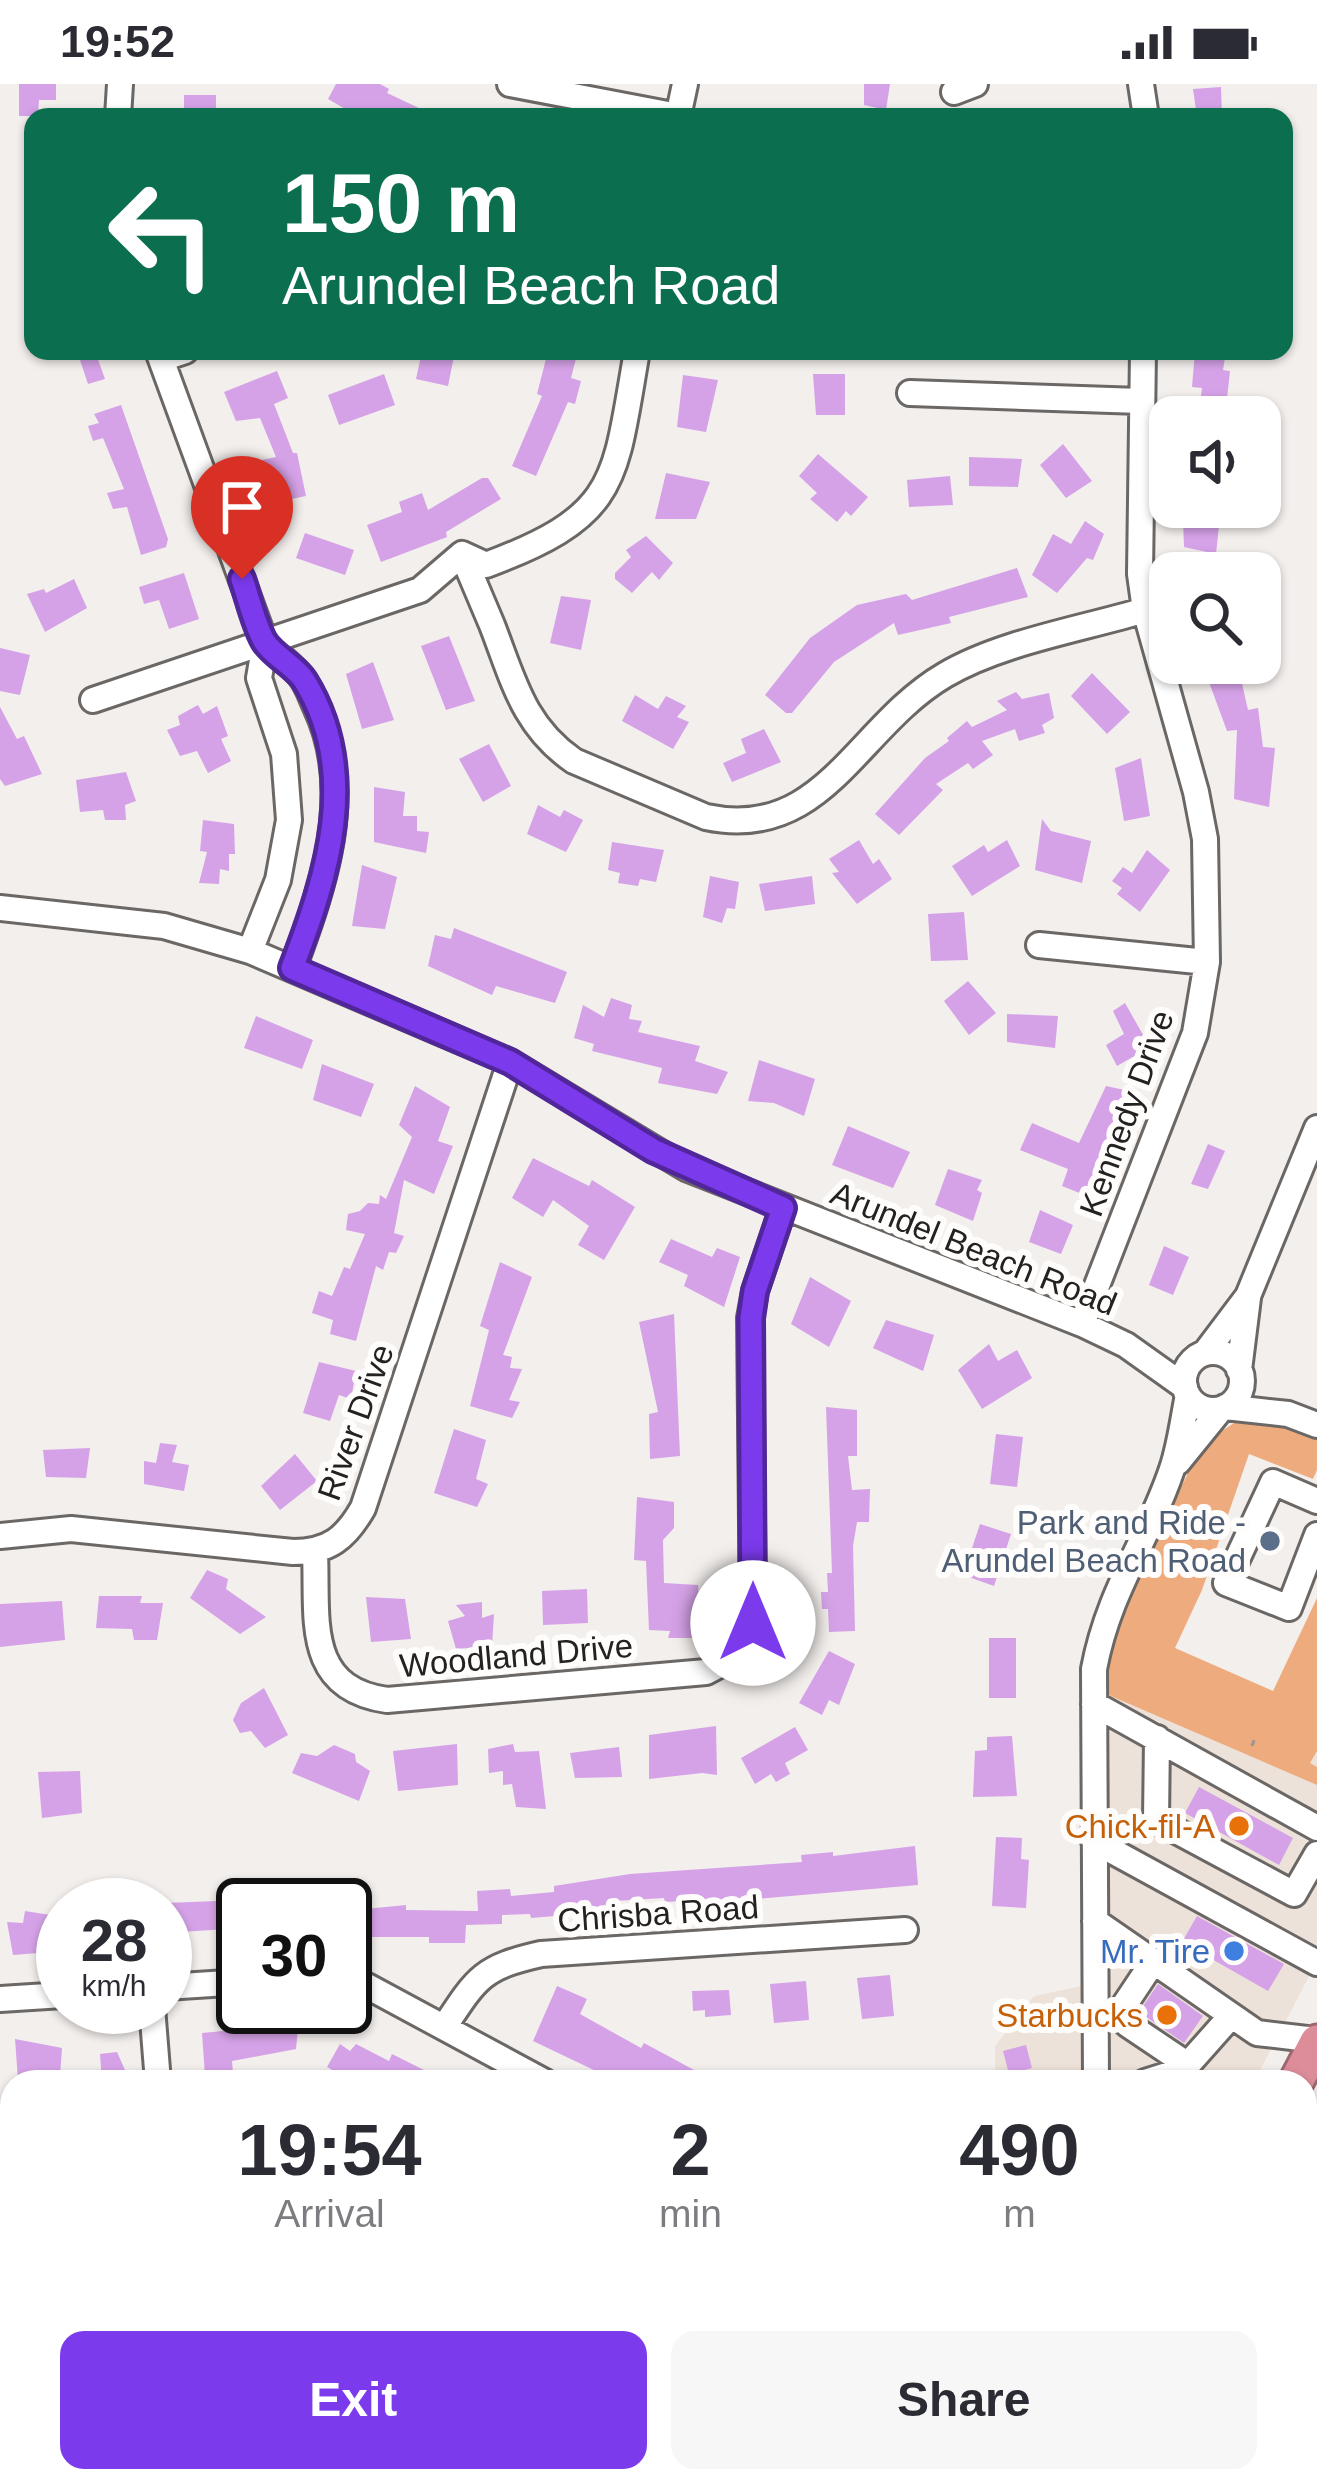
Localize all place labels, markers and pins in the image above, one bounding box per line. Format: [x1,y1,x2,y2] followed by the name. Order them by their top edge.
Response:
[191,456,293,579] pin
[941,1504,1246,1579] place label: Park and Ride - Arundel Beach Road
[1257,1528,1283,1554] marker: Park and Ride - Arundel Beach Road
[1065,1808,1215,1845] place label: Chick-fil-A
[1226,1813,1252,1839] marker: Chick-fil-A
[1100,1933,1210,1970] place label: Mr. Tire
[1221,1938,1247,1964] marker: Mr. Tire
[996,1997,1143,2034] place label: Starbucks
[1154,2002,1180,2028] marker: Starbucks

